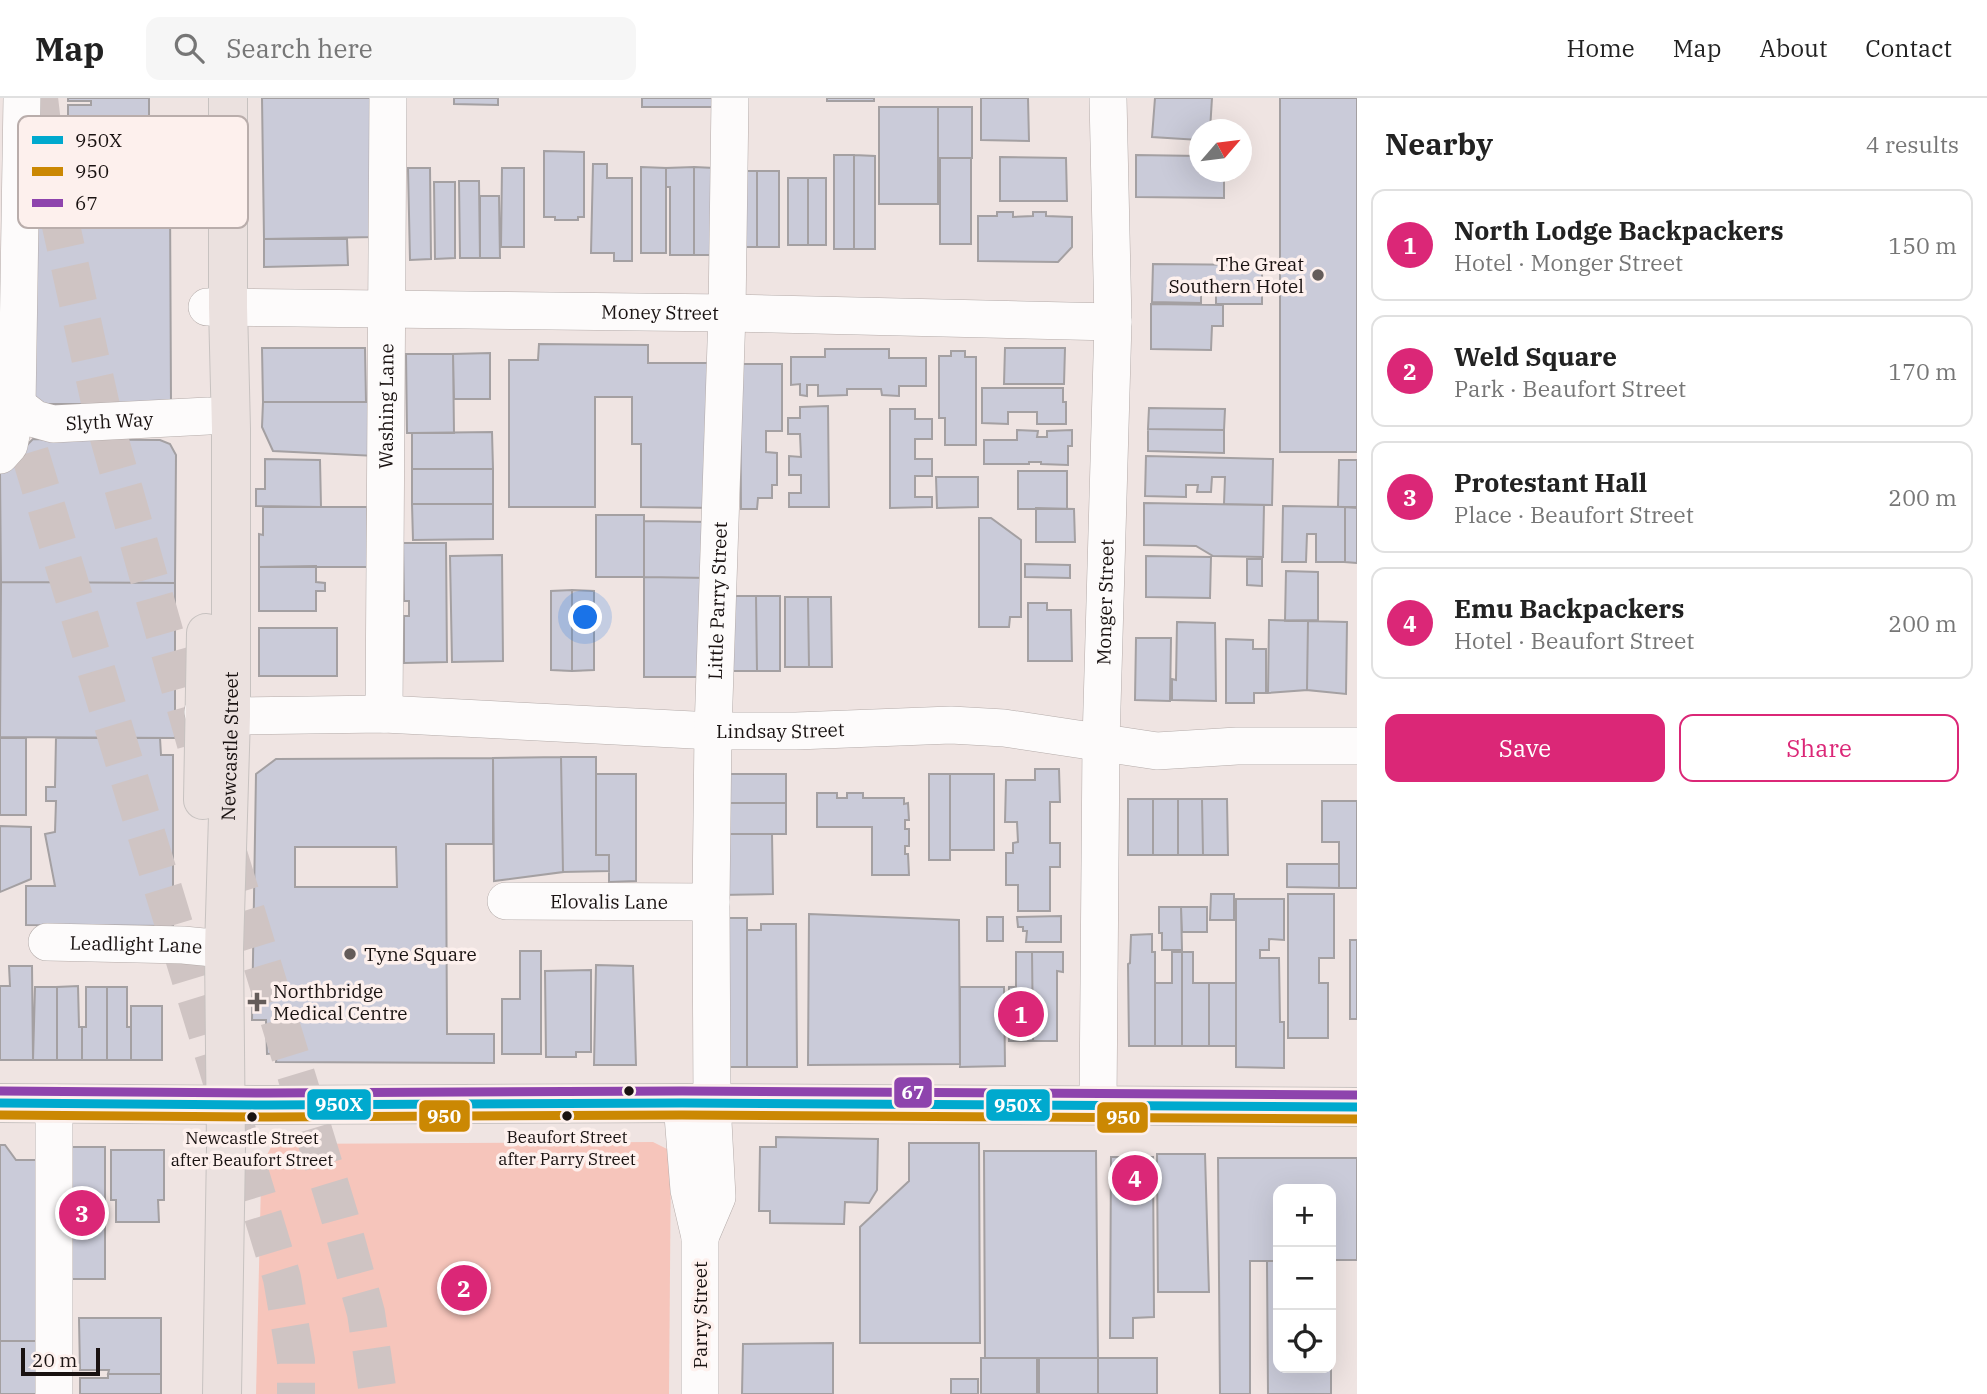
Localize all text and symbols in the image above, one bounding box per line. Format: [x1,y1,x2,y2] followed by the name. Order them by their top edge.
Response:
[146,17,636,80] search box
[35,27,104,70] text: Map
[170,29,208,67] icon: search
[226,31,373,65] text: Search here
[1567,32,1635,64] text: Home
[1673,32,1721,64] text: Map
[1759,32,1827,64] text: About
[1865,32,1952,64] text: Contact
[18,116,248,228] legend
[1189,119,1252,182] north arrow
[1385,124,1493,163] text: Nearby
[75,128,122,152] text: 950X
[1866,129,1959,159] text: 4 results
[75,159,109,183] text: 950
[75,191,98,215] text: 67
[1454,213,1784,247] text: North Lodge Backpackers
[1403,230,1417,260] text: 1
[1888,230,1957,260] text: 150 m
[1454,247,1683,277] text: Hotel · Monger Street
[1168,252,1304,298] place label: The Great Southern Hotel
[1310,267,1326,283] marker: The Great Southern Hotel
[601,300,719,325] street label: Money Street
[1454,339,1617,373] text: Weld Square
[374,343,398,469] street label: Washing Lane
[1403,356,1417,386] text: 2
[1888,356,1957,386] text: 170 m
[1454,373,1686,403] text: Park · Beaufort Street
[65,407,155,435] street label: Slyth Way
[1454,465,1647,499] text: Protestant Hall
[1403,482,1417,512] text: 3
[1888,482,1957,512] text: 200 m
[1454,499,1694,529] text: Place · Beaufort Street
[703,521,732,680] street label: Little Parry Street
[1091,538,1119,665] street label: Monger Street
[1454,591,1684,625] text: Emu Backpackers
[568,600,602,634] your location
[1403,608,1417,638] text: 4
[1888,608,1957,638] text: 200 m
[1454,625,1694,655] text: Hotel · Beaufort Street
[216,671,243,821] street label: Newcastle Street
[1385,714,1665,782] button: Save
[1679,714,1959,782] button: Share
[716,717,845,743] street label: Lindsay Street
[550,889,668,914] street label: Elovalis Lane
[69,931,203,959] street label: Leadlight Lane
[364,942,477,966] place label: Tyne Square
[342,946,358,962] marker: Tyne Square
[273,979,407,1025] place label: Northbridge Medical Centre
[998,988,1044,1040] pin: 1
[247,992,267,1012] marker: Northbridge Medical Centre
[893,1076,933,1109] line badge: 67
[902,1080,924,1104] text: 67
[622,1084,636,1098] unlabelled marker
[306,1088,372,1121] line badge: 950X
[985,1088,1051,1122] line badge: 950X
[315,1092,363,1116] text: 950X
[994,1093,1042,1117] text: 950X
[418,1099,471,1133] line badge: 950
[1096,1101,1149,1134] line badge: 950
[427,1104,461,1128] text: 950
[1106,1105,1140,1129] text: 950
[560,1109,574,1123] marker: Beaufort Street after Parry Street
[245,1110,259,1124] marker: Newcastle Street after Beaufort Street
[498,1126,636,1170] place label: Beaufort Street after Parry Street
[171,1127,333,1171] place label: Newcastle Street after Beaufort Street
[1112,1152,1158,1204] pin: 4
[1273,1184,1336,1373] map controls
[1273,1184,1336,1247] button: +
[59,1187,105,1239] pin: 3
[1273,1247,1336,1310] button: −
[688,1261,712,1369] street label: Parry Street
[441,1262,487,1314] pin: 2
[1273,1310,1336,1373] button: locate
[21,1345,100,1377] scale bar
[32,1348,77,1372] text: 20 m

